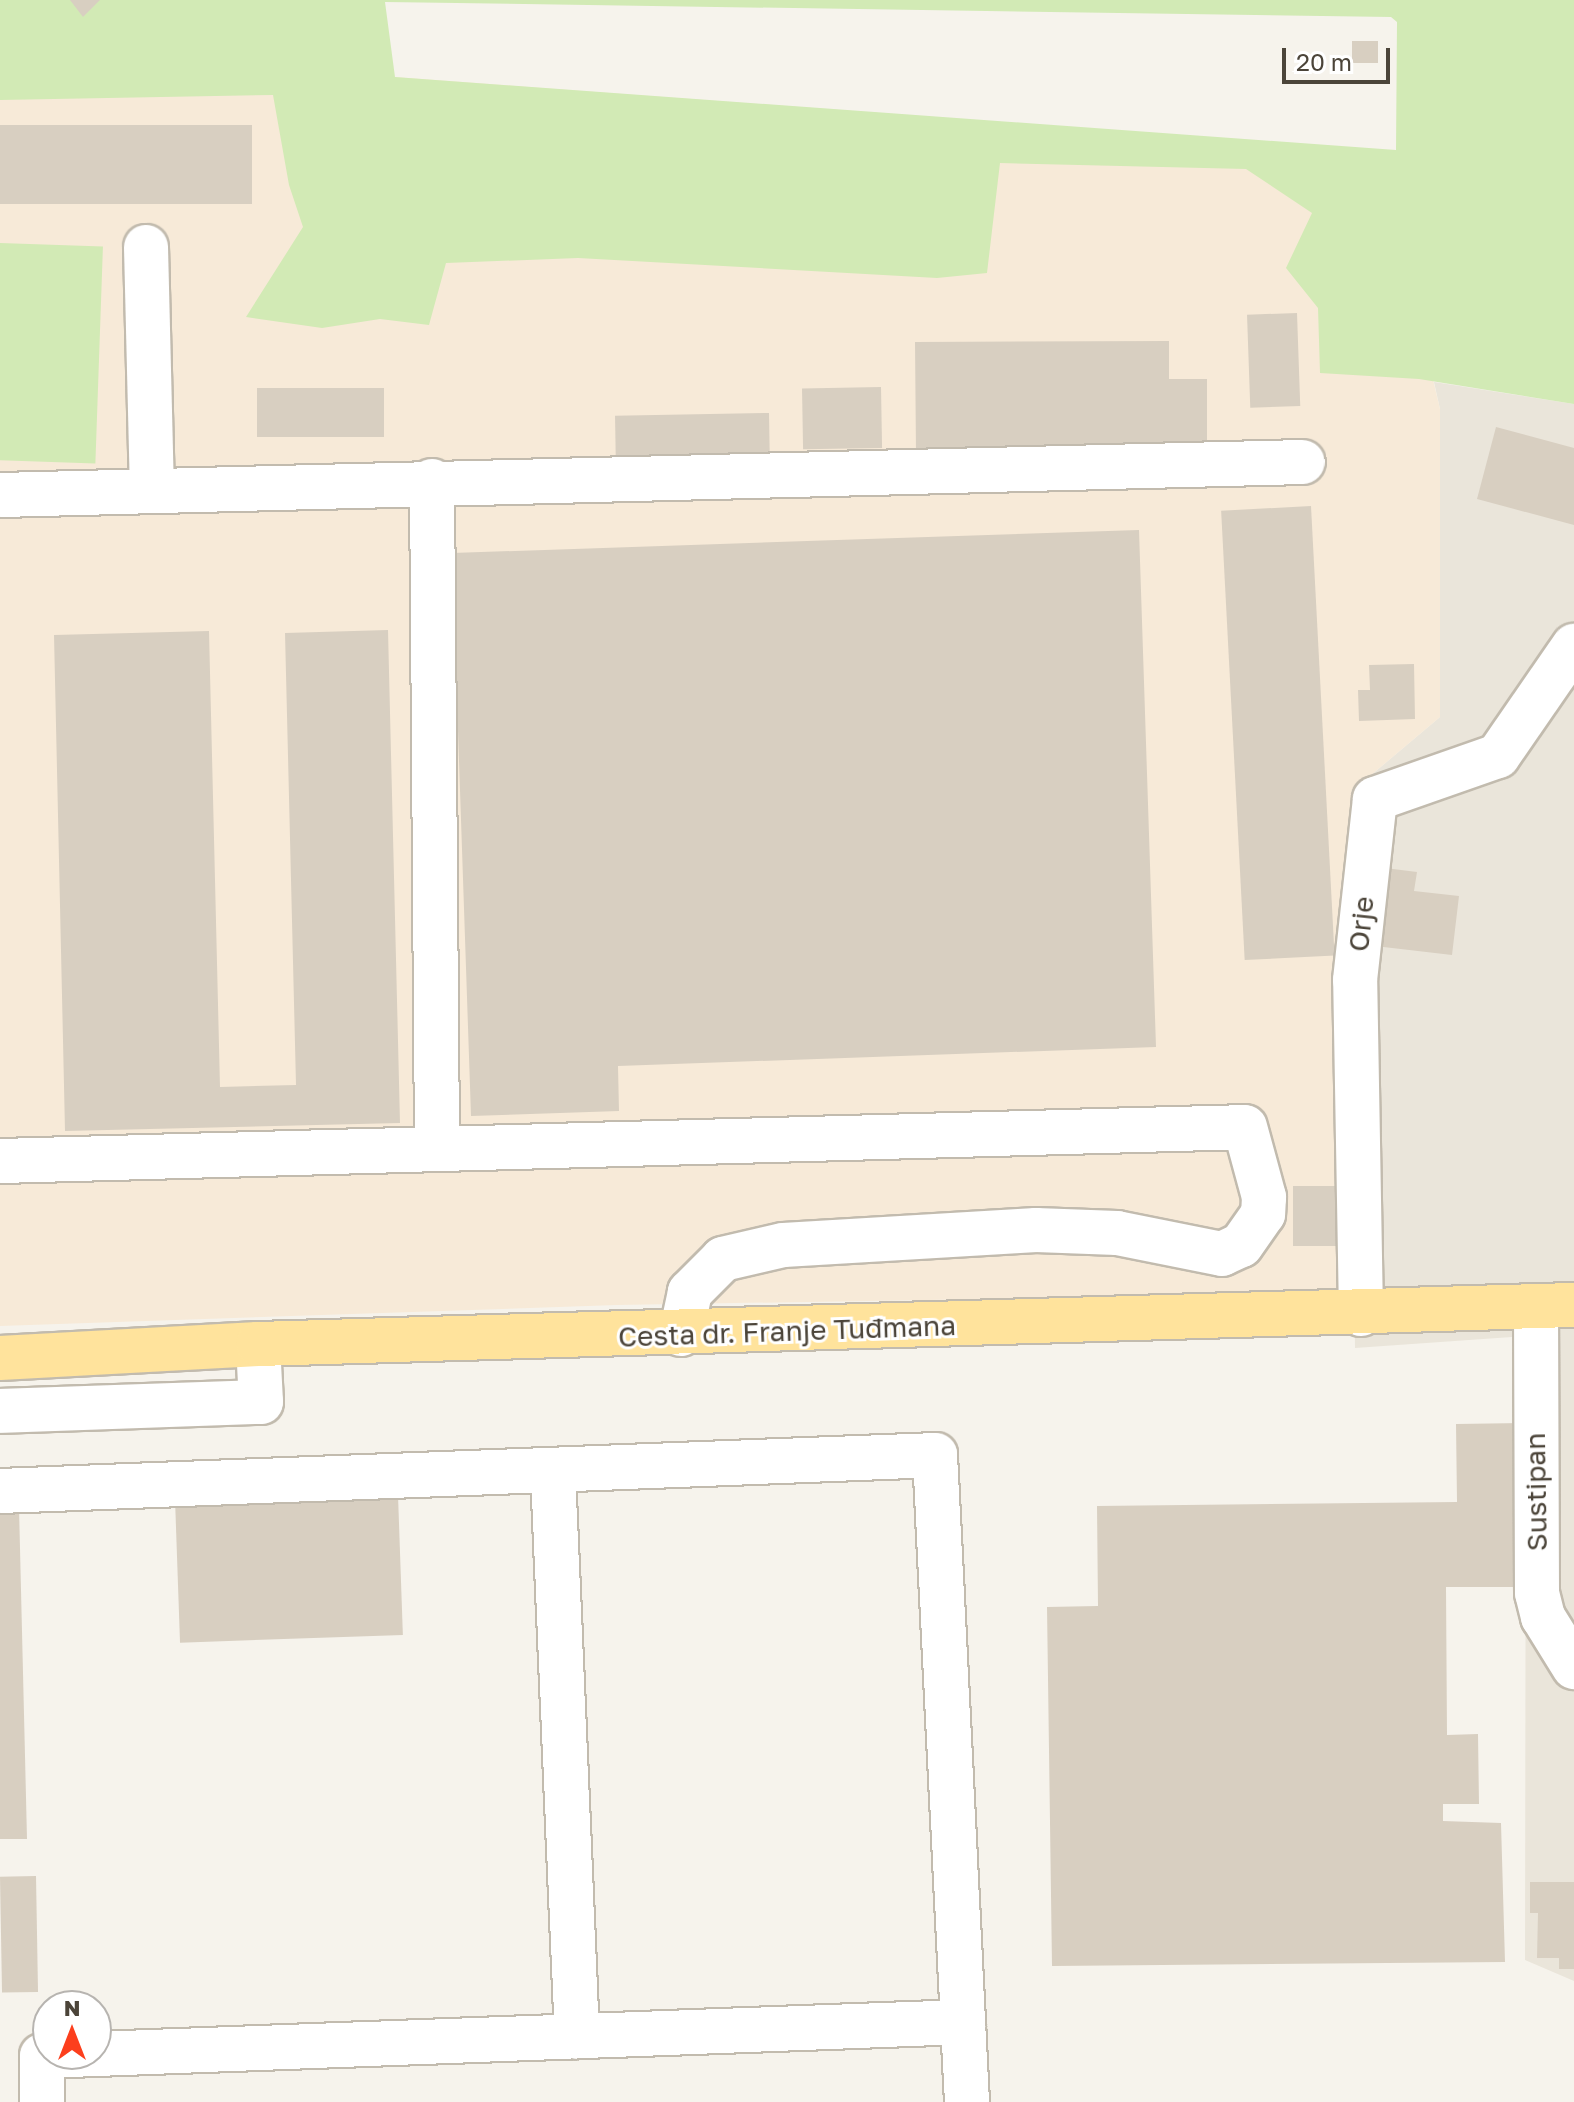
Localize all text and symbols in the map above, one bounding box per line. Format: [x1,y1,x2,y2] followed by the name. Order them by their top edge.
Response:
[1286,32,1394,82] scale bar
[1296,47,1352,76] text: 20 m
[1341,895,1381,953] street label: Orje
[617,1308,957,1354] street label: Cesta dr. Franje Tuđmana
[1518,1432,1554,1552] street label: Sustipan
[32,1990,112,2070] north arrow
[64,1994,80,2021] text: N

